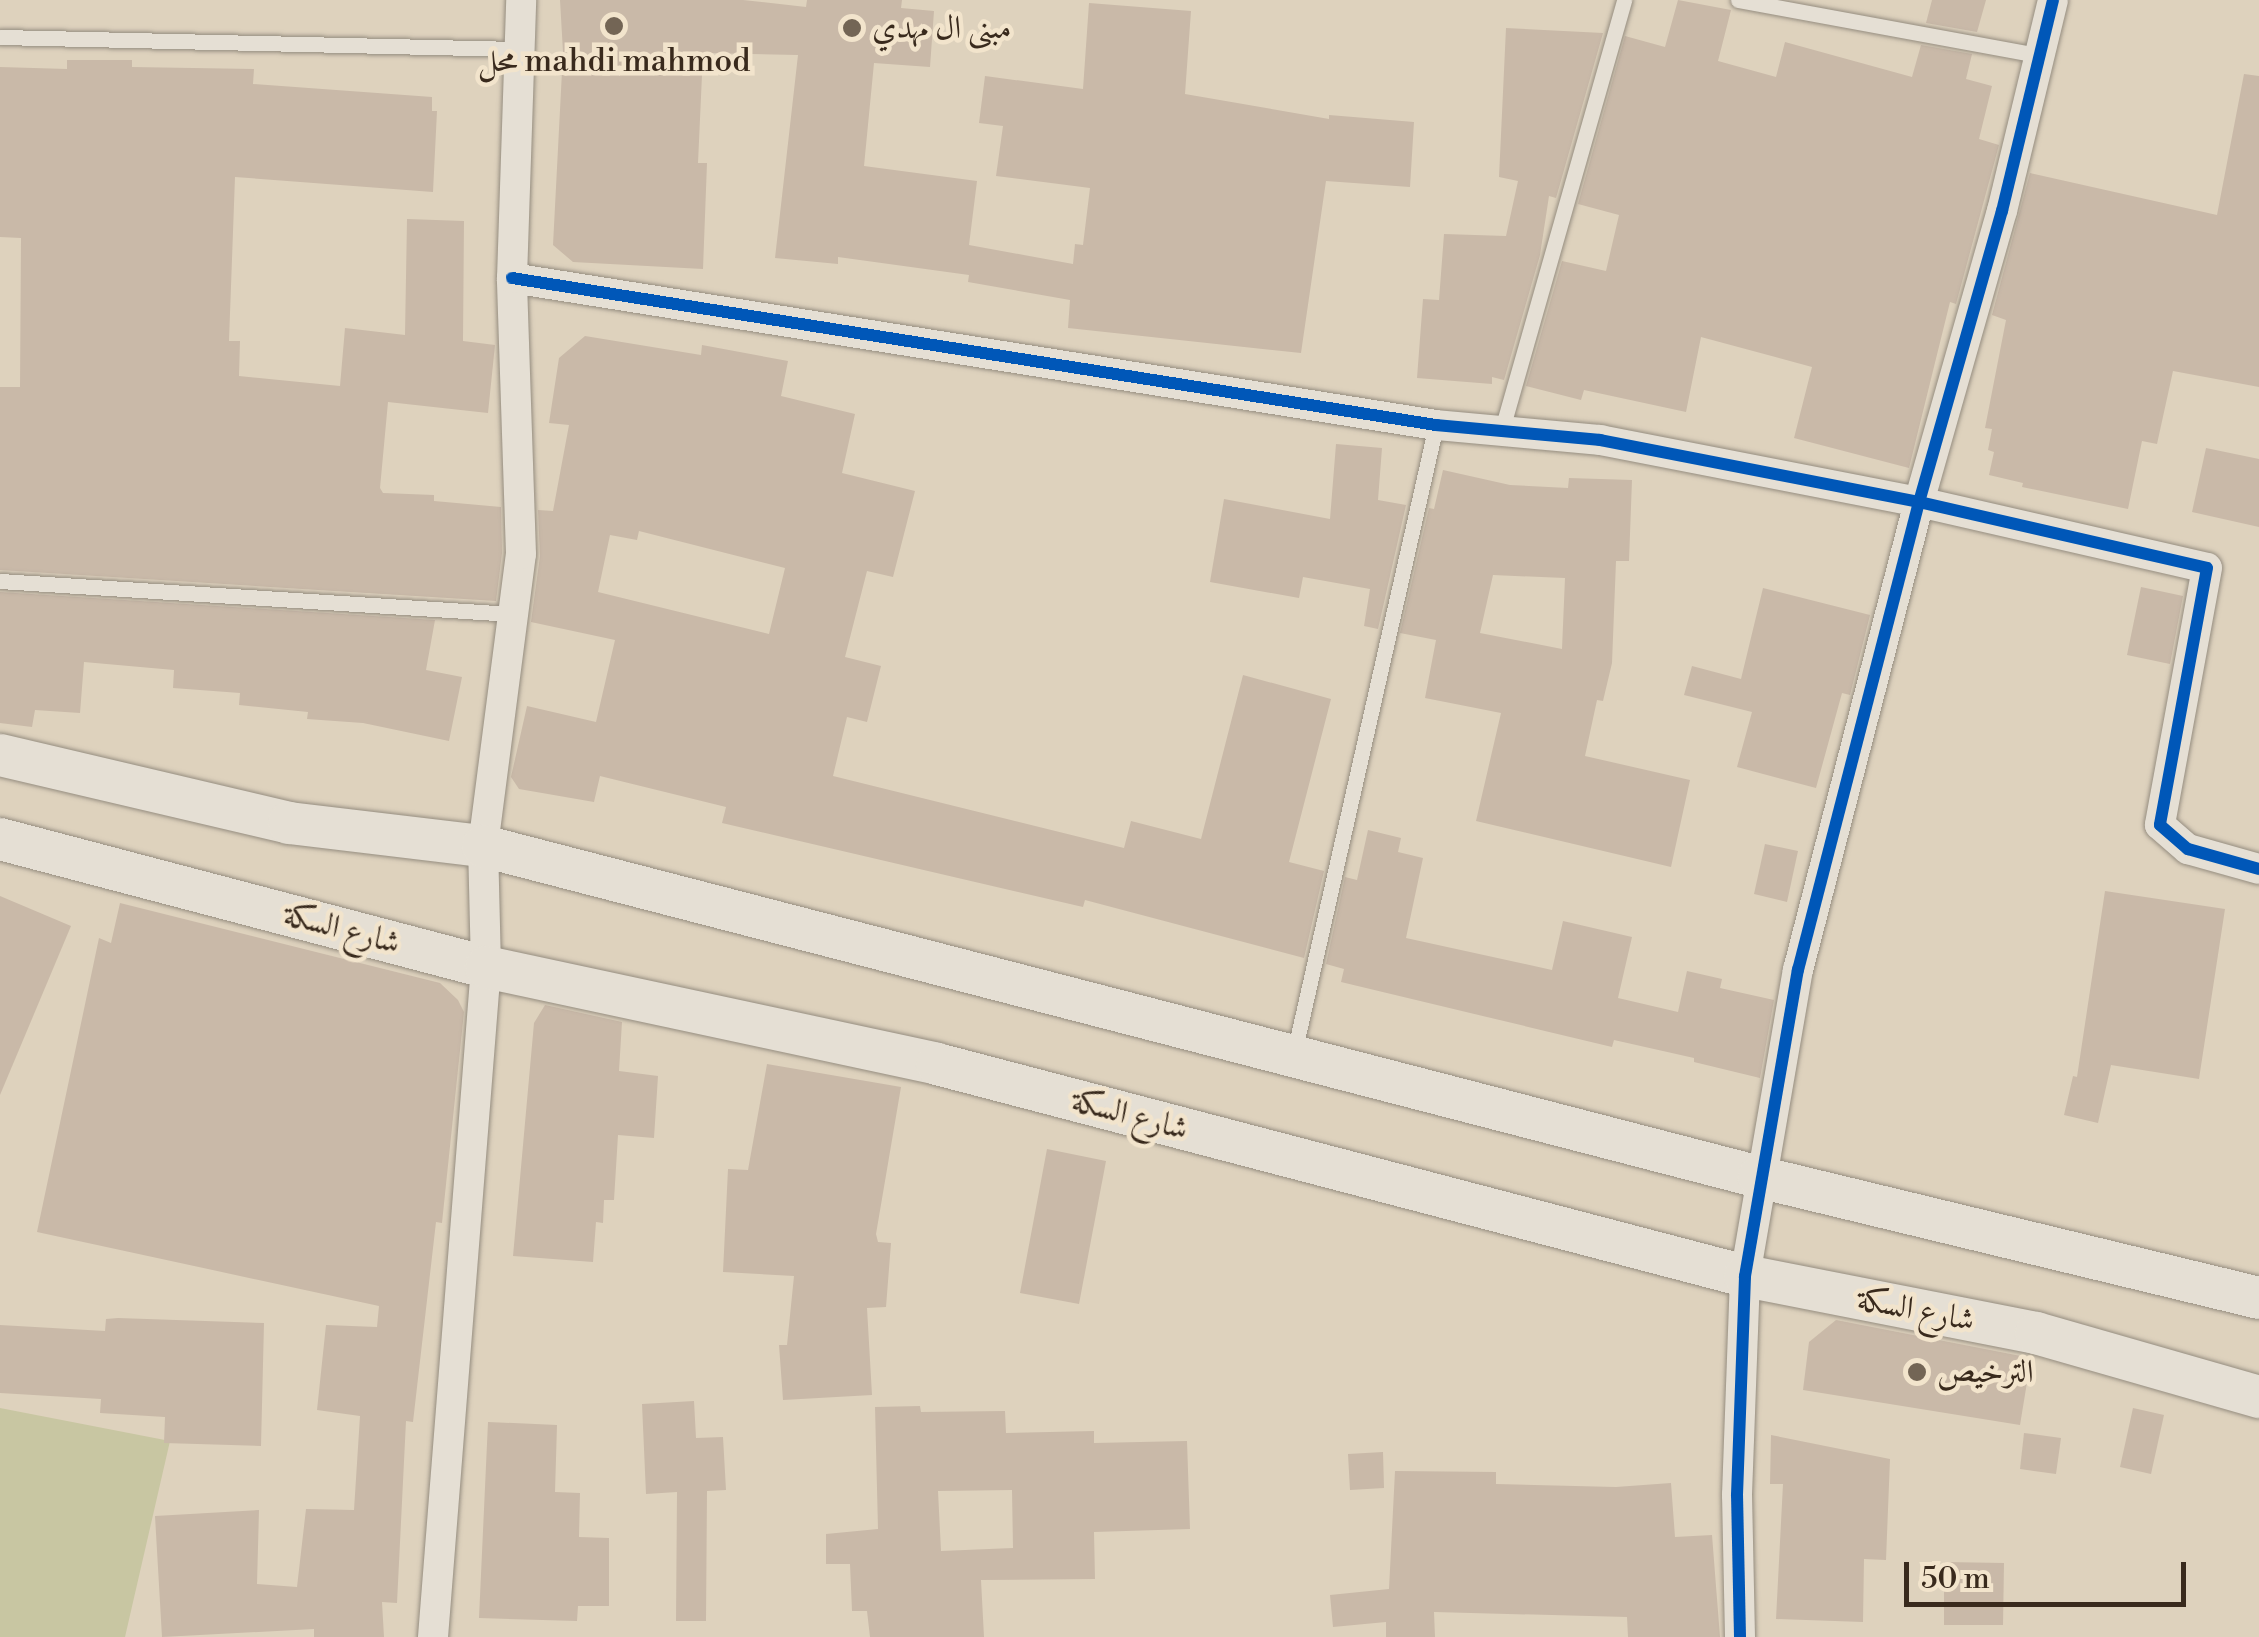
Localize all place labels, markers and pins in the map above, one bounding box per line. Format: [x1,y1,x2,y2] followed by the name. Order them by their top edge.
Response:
[872,9,1011,47] place label: مبنى ال مهدي
[603,15,625,37] marker: محل mahdi mahmod
[841,17,863,39] marker: مبنى ال مهدي
[478,42,750,80] place label: محل mahdi mahmod
[1937,1353,2034,1391] place label: الترخيص
[1906,1361,1928,1383] marker: الترخيص

